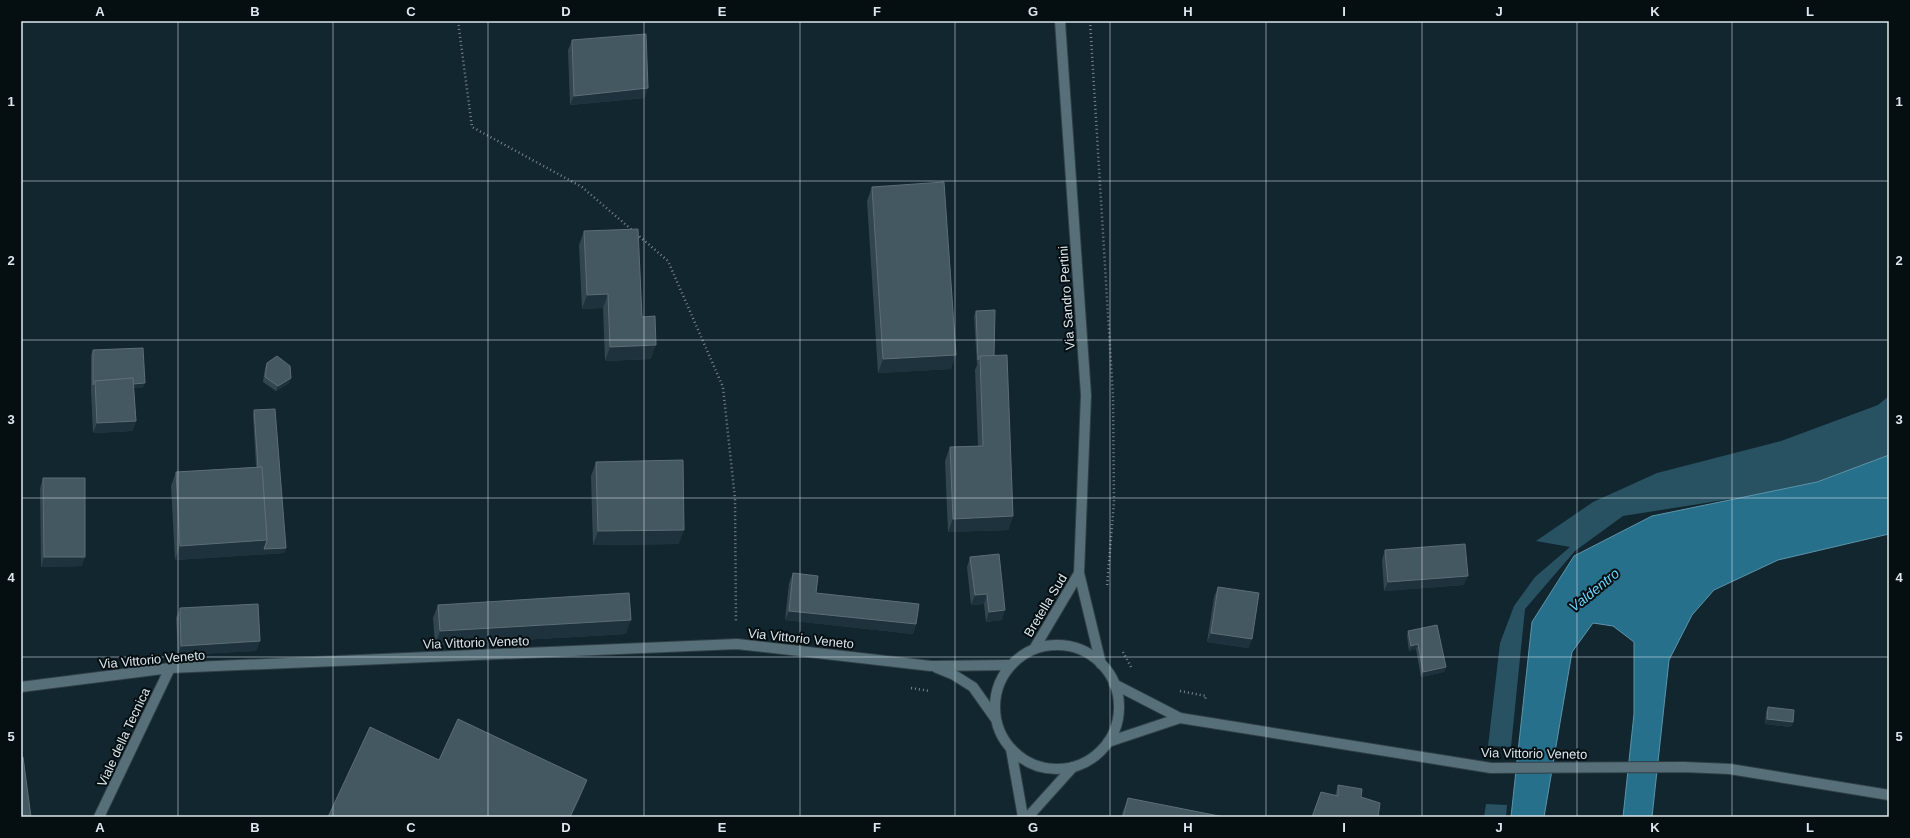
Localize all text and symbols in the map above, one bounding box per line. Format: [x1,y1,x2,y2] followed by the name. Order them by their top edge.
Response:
[95,4,105,19] text: A
[250,4,260,19] text: B
[406,4,416,19] text: C
[561,4,571,19] text: D
[718,4,727,19] text: E
[873,4,881,19] text: F
[1028,4,1038,19] text: G
[1183,4,1193,19] text: H
[1342,4,1346,19] text: I
[1495,4,1503,19] text: J
[1650,4,1660,19] text: K
[1806,4,1814,19] text: L
[7,94,15,109] text: 1
[1895,94,1903,109] text: 1
[1055,245,1078,351] street label: Via Sandro Pertini
[7,253,15,268] text: 2
[1895,253,1903,268] text: 2
[7,412,15,427] text: 3
[1895,412,1903,427] text: 3
[1566,565,1622,615] water label: Valdentro
[7,570,15,585] text: 4
[1895,570,1903,585] text: 4
[1021,571,1070,639] street label: Bretella Sud
[747,625,855,652] street label: Via Vittorio Veneto
[423,633,529,652] street label: Via Vittorio Veneto
[98,647,206,672] street label: Via Vittorio Veneto
[94,685,153,789] street label: Viale della Tecnica
[7,729,15,744] text: 5
[1895,729,1903,744] text: 5
[1481,745,1587,762] street label: Via Vittorio Veneto
[95,820,105,835] text: A
[250,820,260,835] text: B
[406,820,416,835] text: C
[561,820,571,835] text: D
[718,820,727,835] text: E
[873,820,881,835] text: F
[1028,820,1038,835] text: G
[1183,820,1193,835] text: H
[1342,820,1346,835] text: I
[1495,820,1503,835] text: J
[1650,820,1660,835] text: K
[1806,820,1814,835] text: L

